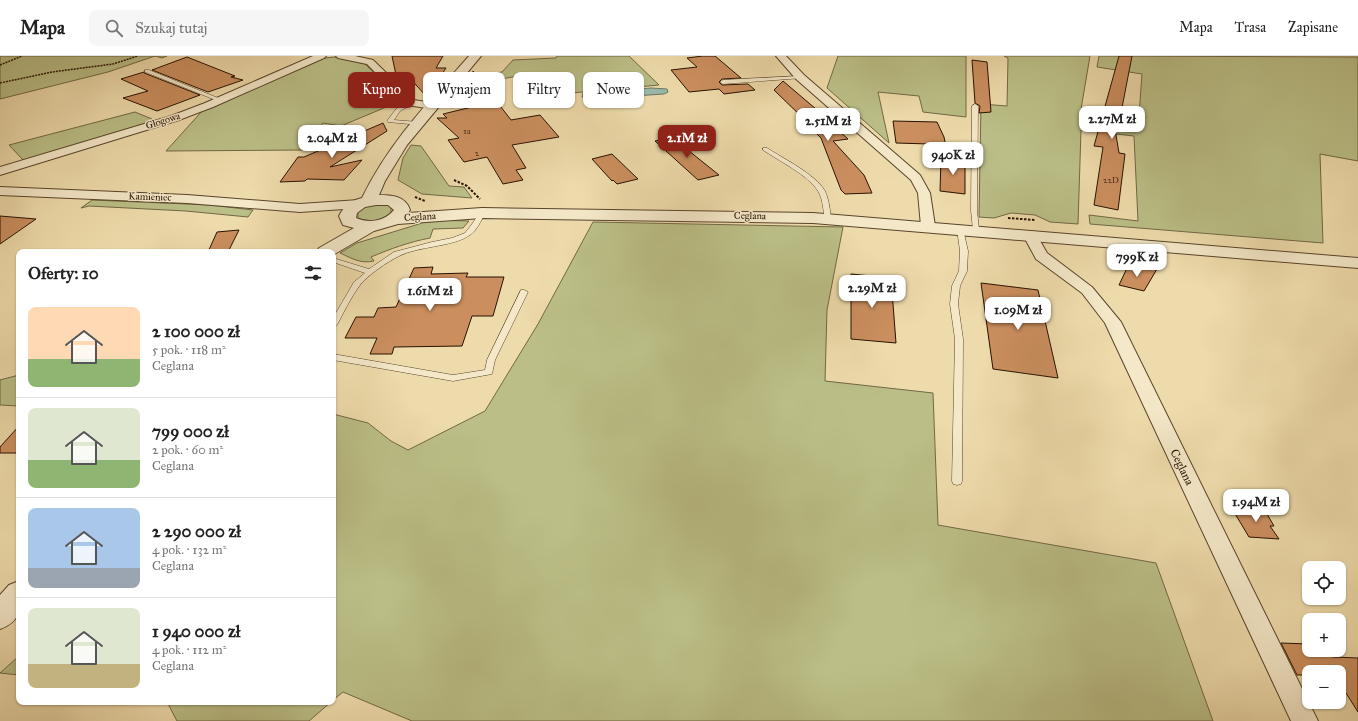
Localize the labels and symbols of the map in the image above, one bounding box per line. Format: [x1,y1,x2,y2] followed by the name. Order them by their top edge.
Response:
[1071,106,1153,140] pin: 2.27M zł
[787,108,869,142] pin: 2.51M zł
[144,110,183,132] street label: Głogowa
[291,125,373,159] pin: 2.04M zł
[463,125,471,136] house number: 1a
[650,125,724,159] pin: 2.1M zł
[916,142,990,176] pin: 940K zł
[475,147,480,158] house number: 2
[1103,174,1119,185] house number: 22D
[128,190,172,204] street label: Kamieniec
[404,210,437,224] street label: Ceglana
[734,210,767,222] street label: Ceglana
[1100,244,1174,278] pin: 799K zł
[831,275,913,309] pin: 2.29M zł
[389,278,471,312] pin: 1.61M zł
[977,297,1059,331] pin: 1.09M zł
[1166,447,1197,489] street label: Ceglana
[1215,489,1297,523] pin: 1.94M zł

